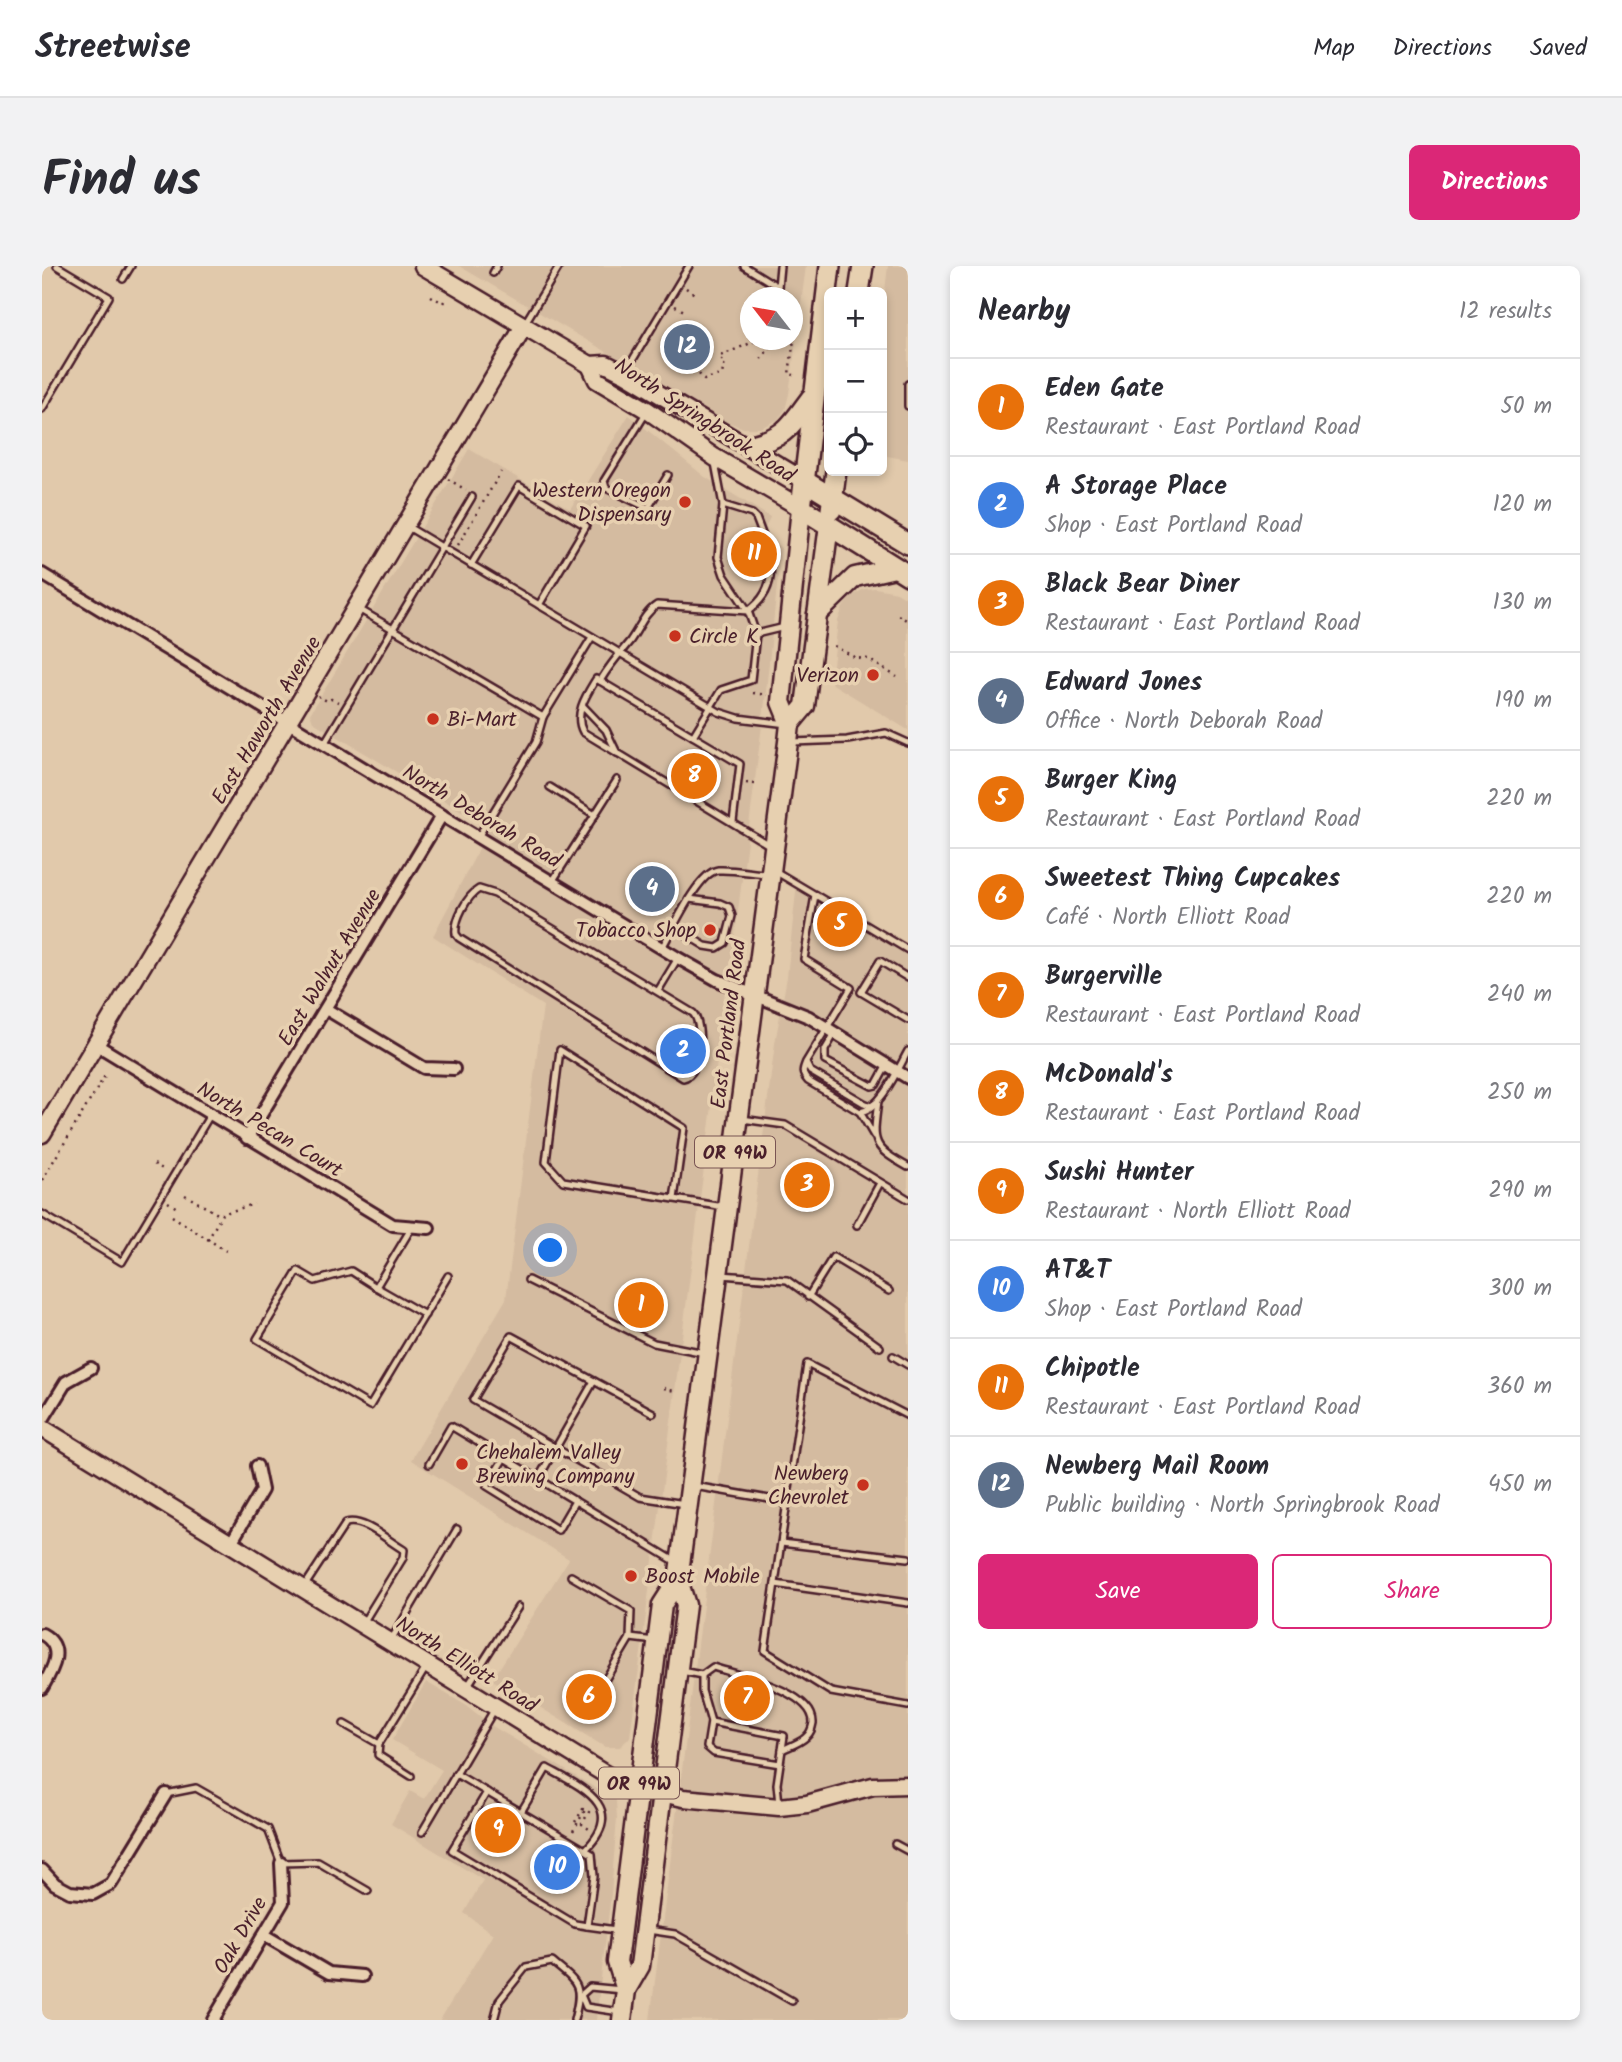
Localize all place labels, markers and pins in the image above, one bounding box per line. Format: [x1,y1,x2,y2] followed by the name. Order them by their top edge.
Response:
[664,321,710,373] pin: 12
[532,475,671,532] place label: Western Oregon Dispensary
[677,494,693,510] marker: Western Oregon Dispensary
[731,528,777,580] pin: 11
[689,621,759,654] place label: Circle K
[667,628,683,644] marker: Circle K
[796,660,859,693] place label: Verizon
[865,667,881,683] marker: Verizon
[447,704,517,737] place label: Bi-Mart
[425,711,441,727] marker: Bi-Mart
[671,750,717,802] pin: 8
[629,863,675,915] pin: 4
[817,898,863,950] pin: 5
[576,915,696,948] place label: Tobacco Shop
[702,922,718,938] marker: Tobacco Shop
[660,1025,706,1077] pin: 2
[784,1159,830,1211] pin: 3
[618,1279,664,1331] pin: 1
[476,1437,634,1494] place label: Chehalem Valley Brewing Company
[454,1456,470,1472] marker: Chehalem Valley Brewing Company
[768,1458,850,1515] place label: Newberg Chevrolet
[855,1477,871,1493] marker: Newberg Chevrolet
[645,1561,760,1594] place label: Boost Mobile
[623,1568,639,1584] marker: Boost Mobile
[566,1671,612,1723] pin: 6
[724,1672,770,1724] pin: 7
[475,1804,521,1856] pin: 9
[534,1841,580,1893] pin: 10

